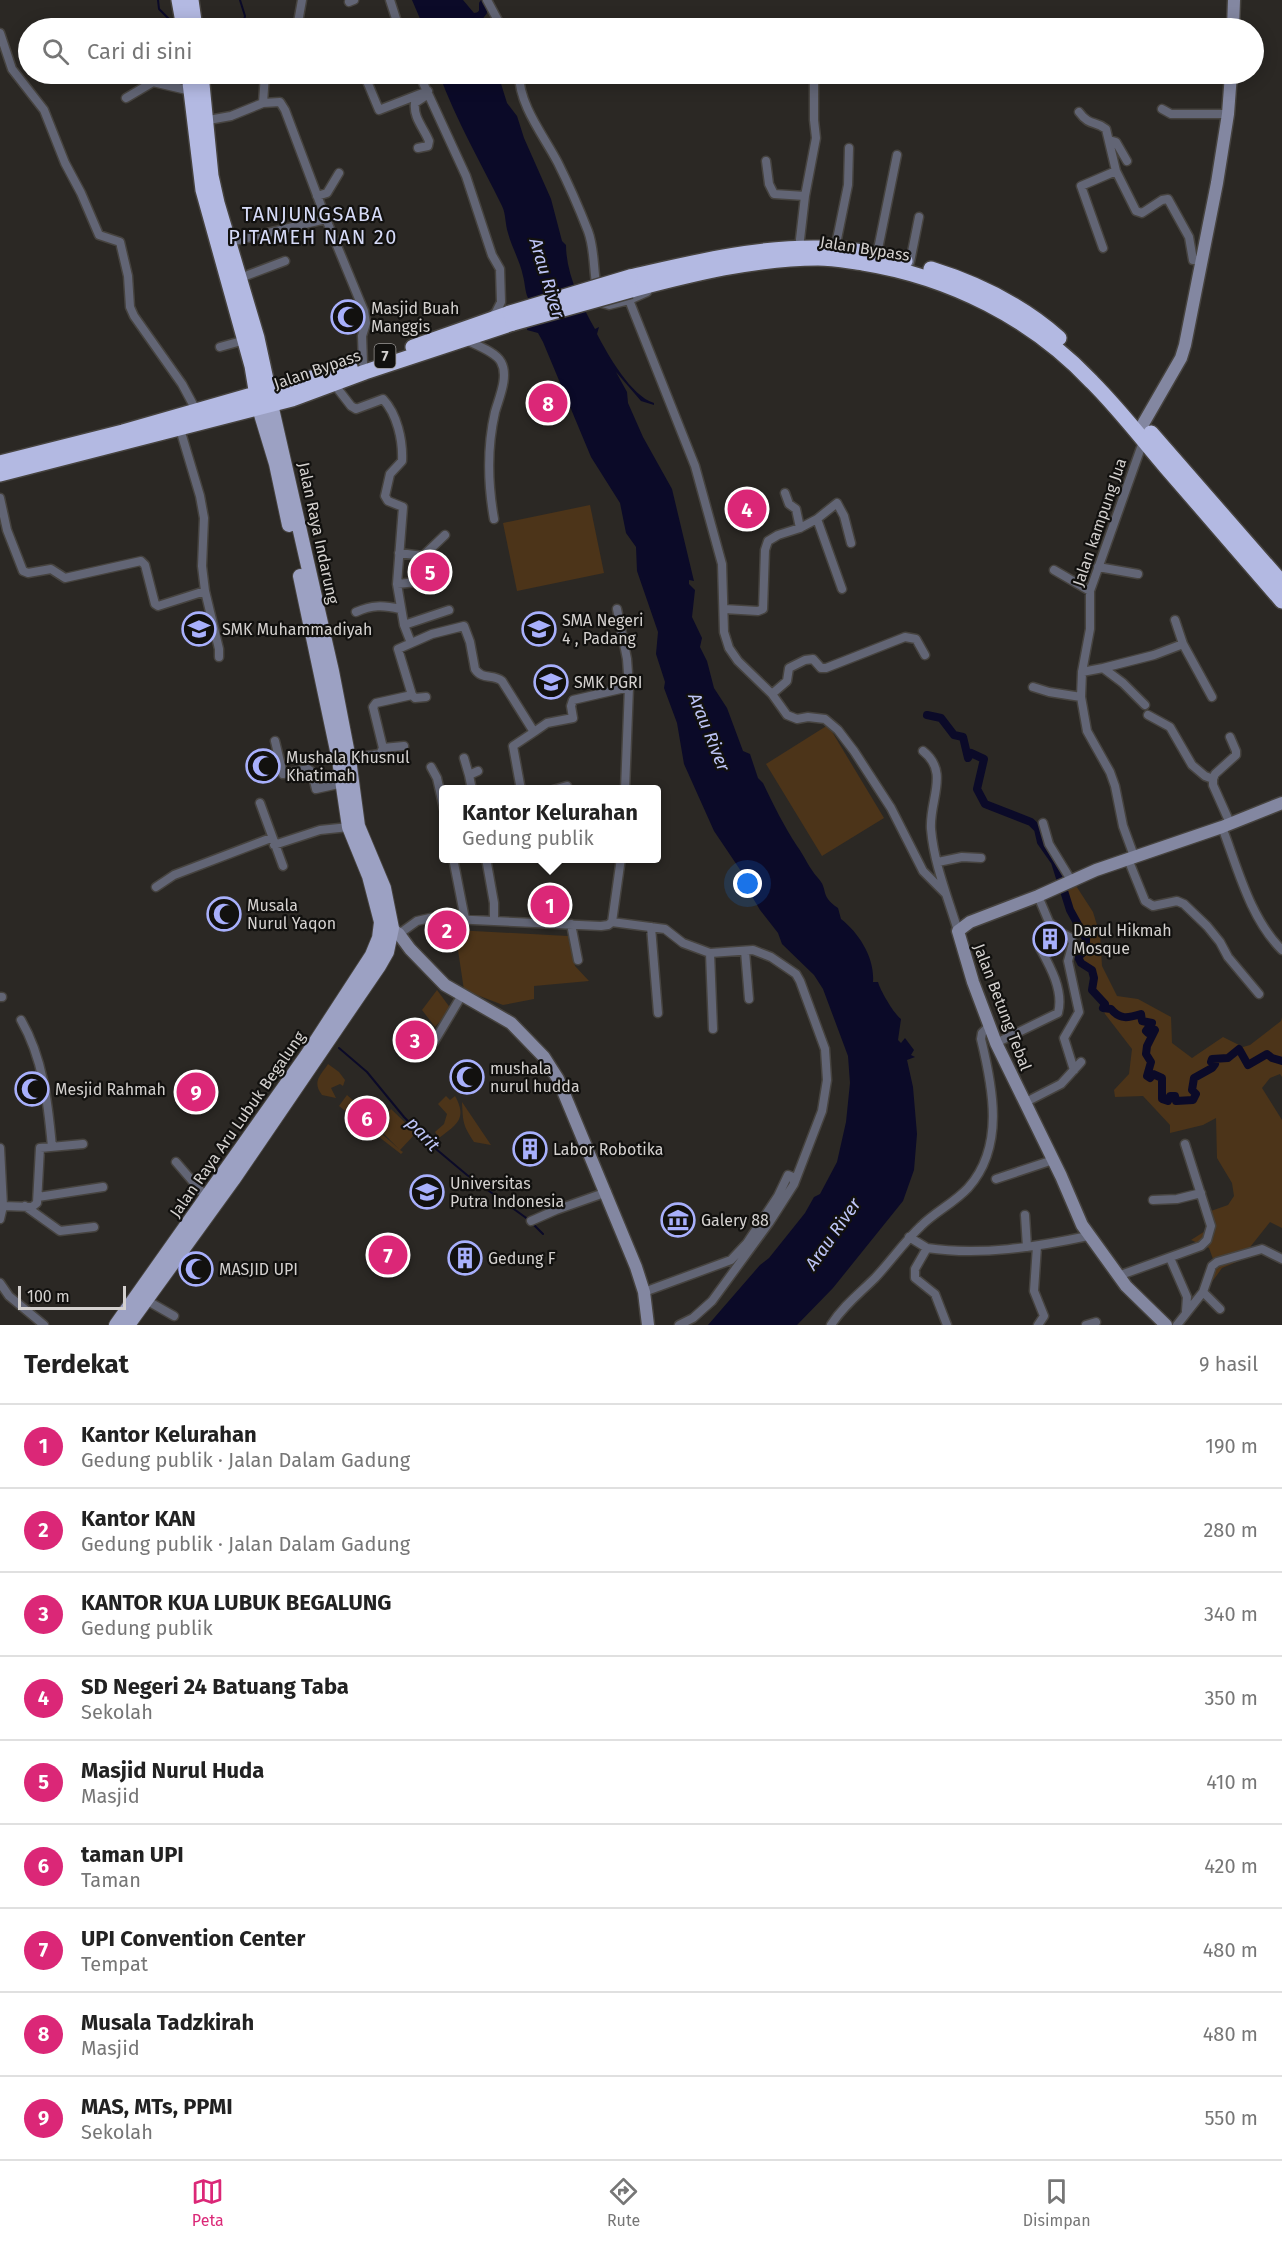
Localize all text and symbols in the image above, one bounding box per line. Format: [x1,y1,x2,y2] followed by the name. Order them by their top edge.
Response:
[18,18,1264,84] search box
[39,35,72,68] icon: search
[87,38,192,65] text: Cari di sini
[228,202,398,249] district label: TANJUNGSABA PITAMEH NAN 20
[819,232,911,265] street label: Jalan Bypass
[524,234,570,322] water label: Arau River
[330,299,366,335] mosque icon: Masjid Buah Manggis
[371,299,459,336] place label: Masjid Buah Manggis
[374,344,396,368] road number: 7
[271,346,363,393] street label: Jalan Bypass
[528,380,568,426] pin: 8
[1069,456,1130,589] street label: Jalan kampung Jua
[294,460,343,606] street label: Jalan Raya Indarung
[728,486,766,532] pin: 4
[410,550,450,594] pin: 5
[181,611,217,647] school or university icon: SMK Muhammadiyah
[521,611,557,647] school or university icon: SMA Negeri 4 , Padang
[562,611,644,648] place label: SMA Negeri 4 , Padang
[222,620,372,639] place label: SMK Muhammadiyah
[533,664,569,700] school or university icon: SMK PGRI
[574,673,642,692] place label: SMK PGRI
[683,689,735,775] water label: Arau River
[245,748,281,784] mosque icon: Mushala Khusnul Khatimah
[286,748,410,785] place label: Mushala Khusnul Khatimah
[439,785,661,863] popup
[462,799,638,826] text: Kantor Kelurahan
[462,826,594,850] text: Gedung publik
[733,869,762,898] your location
[530,882,570,928] pin: 1
[206,896,242,932] mosque icon: Musala Nurul Yaqon
[247,896,336,933] place label: Musala Nurul Yaqon
[428,908,466,952] pin: 2
[1032,921,1068,957] building icon: Darul Hikmah Mosque
[1073,921,1172,958] place label: Darul Hikmah Mosque
[970,941,1036,1074] street label: Jalan Betung Tebal
[396,1018,434,1062] pin: 3
[166,1027,309,1221] street label: Jalan Raya Aru Lubuk Begalung
[449,1059,485,1095] mosque icon: mushala nurul hudda
[490,1059,580,1096] place label: mushala nurul hudda
[176,1070,216,1114] pin: 9
[14,1071,50,1107] mosque icon: Mesjid Rahmah
[55,1080,166,1099] place label: Mesjid Rahmah
[348,1096,386,1140] pin: 6
[402,1112,445,1156] water label: parit
[512,1131,548,1167] building icon: Labor Robotika
[553,1140,663,1159] place label: Labor Robotika
[409,1174,445,1210] school or university icon: Universitas Putra Indonesia
[450,1174,564,1211] place label: Universitas Putra Indonesia
[800,1193,866,1275] water label: Arau River
[660,1202,696,1238] museum icon: Galery 88
[701,1211,769,1230] place label: Galery 88
[368,1232,408,1278] pin: 7
[447,1240,483,1276] building icon: Gedung F
[488,1249,556,1268] place label: Gedung F
[178,1251,214,1287] mosque icon: MASJID UPI
[219,1260,298,1279] place label: MASJID UPI
[18,1283,126,1310] scale bar
[27,1287,70,1306] text: 100 m
[24,1349,129,1380] text: Terdekat
[1199,1352,1258,1376] text: 9 hasil
[81,1421,257,1448] text: Kantor Kelurahan
[39,1434,48,1458] text: 1
[1205,1434,1258,1458] text: 190 m
[81,1448,410,1472] text: Gedung publik · Jalan Dalam Gadung
[81,1505,196,1532] text: Kantor KAN
[38,1518,49,1542] text: 2
[1203,1518,1258,1542] text: 280 m
[81,1532,410,1556] text: Gedung publik · Jalan Dalam Gadung
[81,1589,392,1616] text: KANTOR KUA LUBUK BEGALUNG
[38,1602,49,1626] text: 3
[1204,1602,1258,1626] text: 340 m
[81,1616,213,1640] text: Gedung publik
[81,1673,349,1700] text: SD Negeri 24 Batuang Taba
[38,1686,49,1710] text: 4
[1204,1686,1258,1710] text: 350 m
[81,1700,153,1724] text: Sekolah
[81,1757,264,1784] text: Masjid Nurul Huda
[38,1770,49,1794] text: 5
[1206,1770,1258,1794] text: 410 m
[81,1784,140,1808] text: Masjid
[81,1841,184,1868] text: taman UPI
[38,1854,49,1878] text: 6
[1204,1854,1258,1878] text: 420 m
[81,1868,141,1892] text: Taman
[81,1925,305,1952] text: UPI Convention Center
[39,1938,48,1962] text: 7
[1203,1938,1258,1962] text: 480 m
[81,1952,148,1976] text: Tempat
[81,2009,254,2036] text: Musala Tadzkirah
[38,2022,49,2046] text: 8
[1203,2022,1258,2046] text: 480 m
[81,2036,140,2060] text: Masjid
[81,2093,233,2120] text: MAS, MTs, PPMI
[38,2106,49,2130] text: 9
[1204,2106,1258,2130] text: 550 m
[81,2120,153,2144] text: Sekolah
[191,2175,224,2230] tab: Peta
[607,2175,640,2230] tab: Rute
[1023,2175,1091,2230] tab: Disimpan

